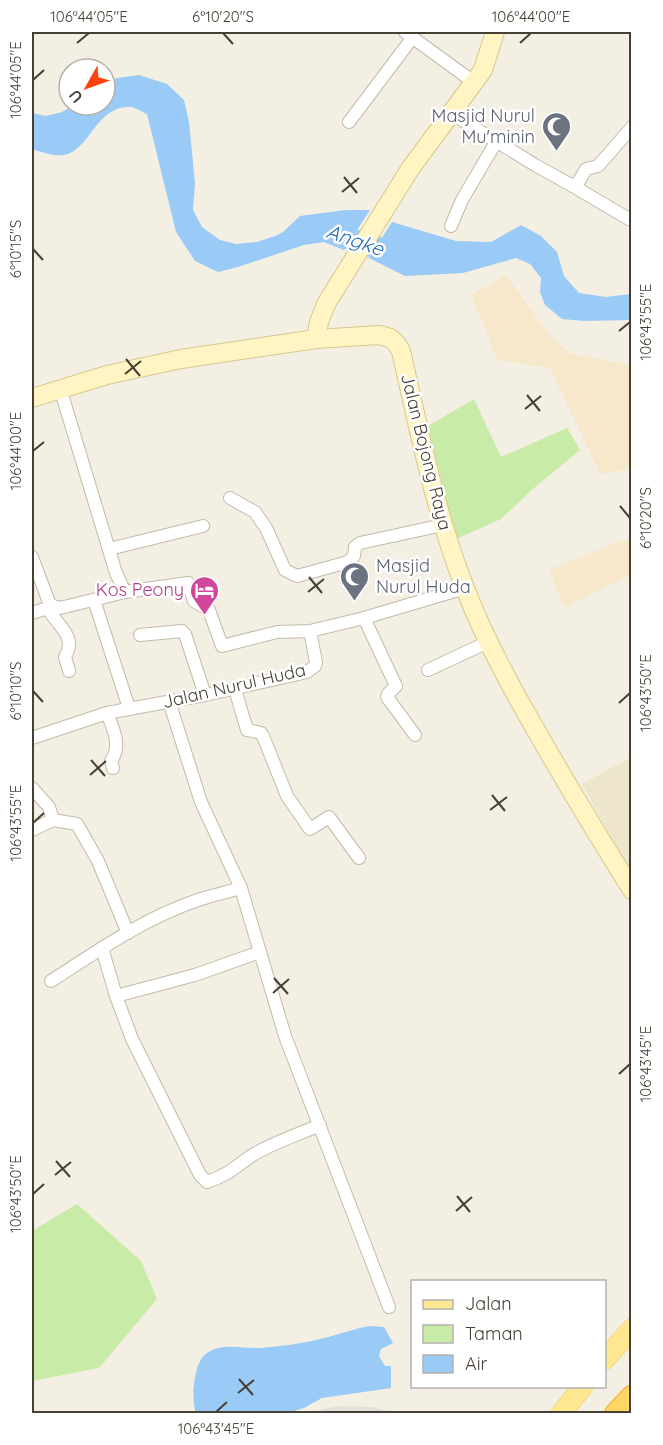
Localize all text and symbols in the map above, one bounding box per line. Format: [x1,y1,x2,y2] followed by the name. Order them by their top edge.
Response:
[50,7,128,26] text: 106°44'05"E
[192,7,254,26] text: 6°10'20"S
[492,7,570,26] text: 106°44'00"E
[6,41,25,119] text: 106°44'05"E
[57,57,117,117] north arrow
[64,86,87,107] text: U
[432,104,535,148] place label: Masjid Nurul Mu'minin
[540,110,572,152] mosque icon: Masjid Nurul Mu'minin
[323,218,388,261] water label: Angke
[6,220,25,278] text: 6°10'15"S
[636,284,655,360] text: 106°43'55"E
[396,371,457,533] street label: Jalan Bojong Raya
[6,412,25,490] text: 106°44'00"E
[636,487,655,549] text: 6°10'20"S
[376,554,471,598] place label: Masjid Nurul Huda
[339,560,371,602] mosque icon: Masjid Nurul Huda
[189,574,221,616] hotel icon: Kos Peony
[96,578,184,601] place label: Kos Peony
[636,654,655,732] text: 106°43'50"E
[160,658,308,713] street label: Jalan Nurul Huda
[6,661,25,721] text: 6°10'10"S
[6,785,25,861] text: 106°43'55"E
[636,1026,655,1102] text: 106°43'45"E
[6,1155,25,1233] text: 106°43'50"E
[411,1280,606,1388] legend
[465,1292,512,1315] text: Jalan
[465,1322,523,1345] text: Taman
[465,1352,487,1375] text: Air
[178,1419,254,1438] text: 106°43'45"E

